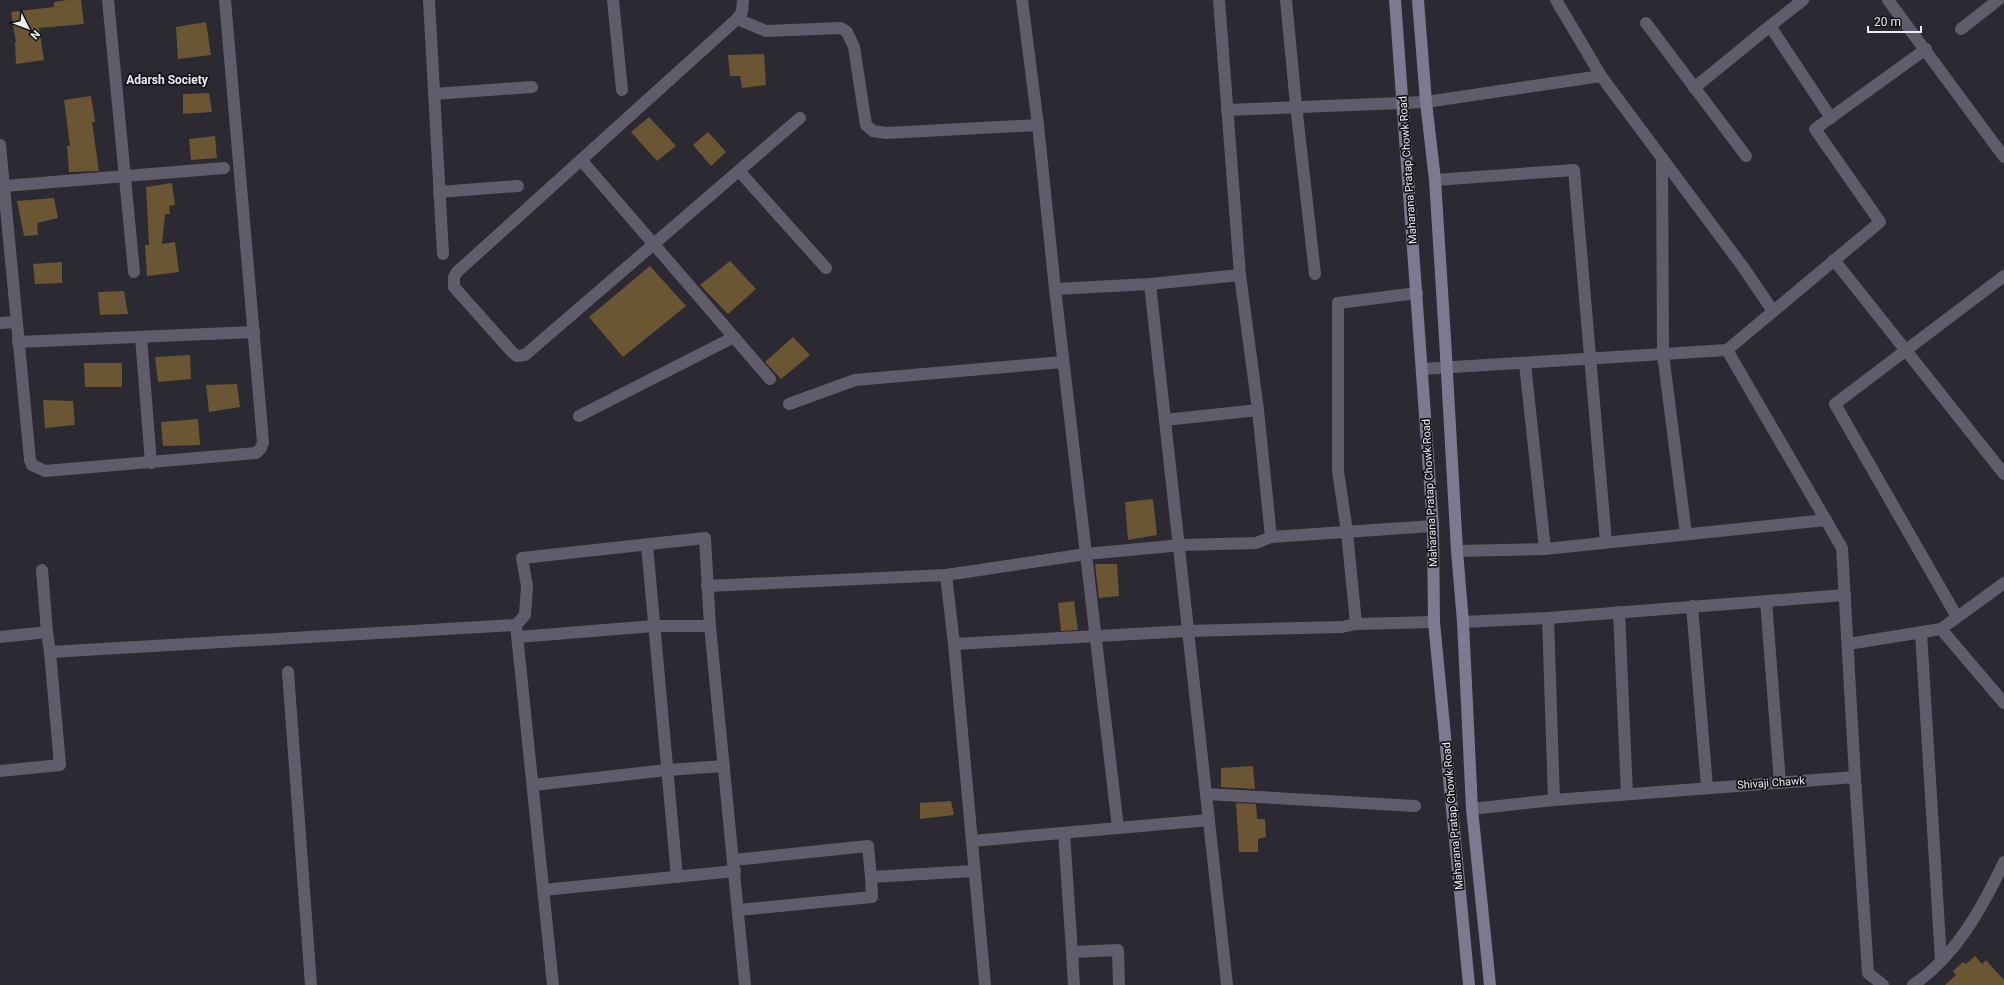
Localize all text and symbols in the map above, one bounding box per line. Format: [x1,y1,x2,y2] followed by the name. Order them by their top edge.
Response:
[8,8,48,48] north arrow
[1868,8,1921,34] scale bar
[1874,15,1901,29] text: 20 m
[27,27,42,42] text: N
[126,73,209,87] district label: Adarsh Society
[1396,96,1420,244] street label: Maharana Pratap Chowk Road
[1420,419,1440,567] street label: Maharana Pratap Chowk Road
[1440,742,1466,890] street label: Maharana Pratap Chowk Road
[1737,774,1806,792] street label: Shivaji Chawk

